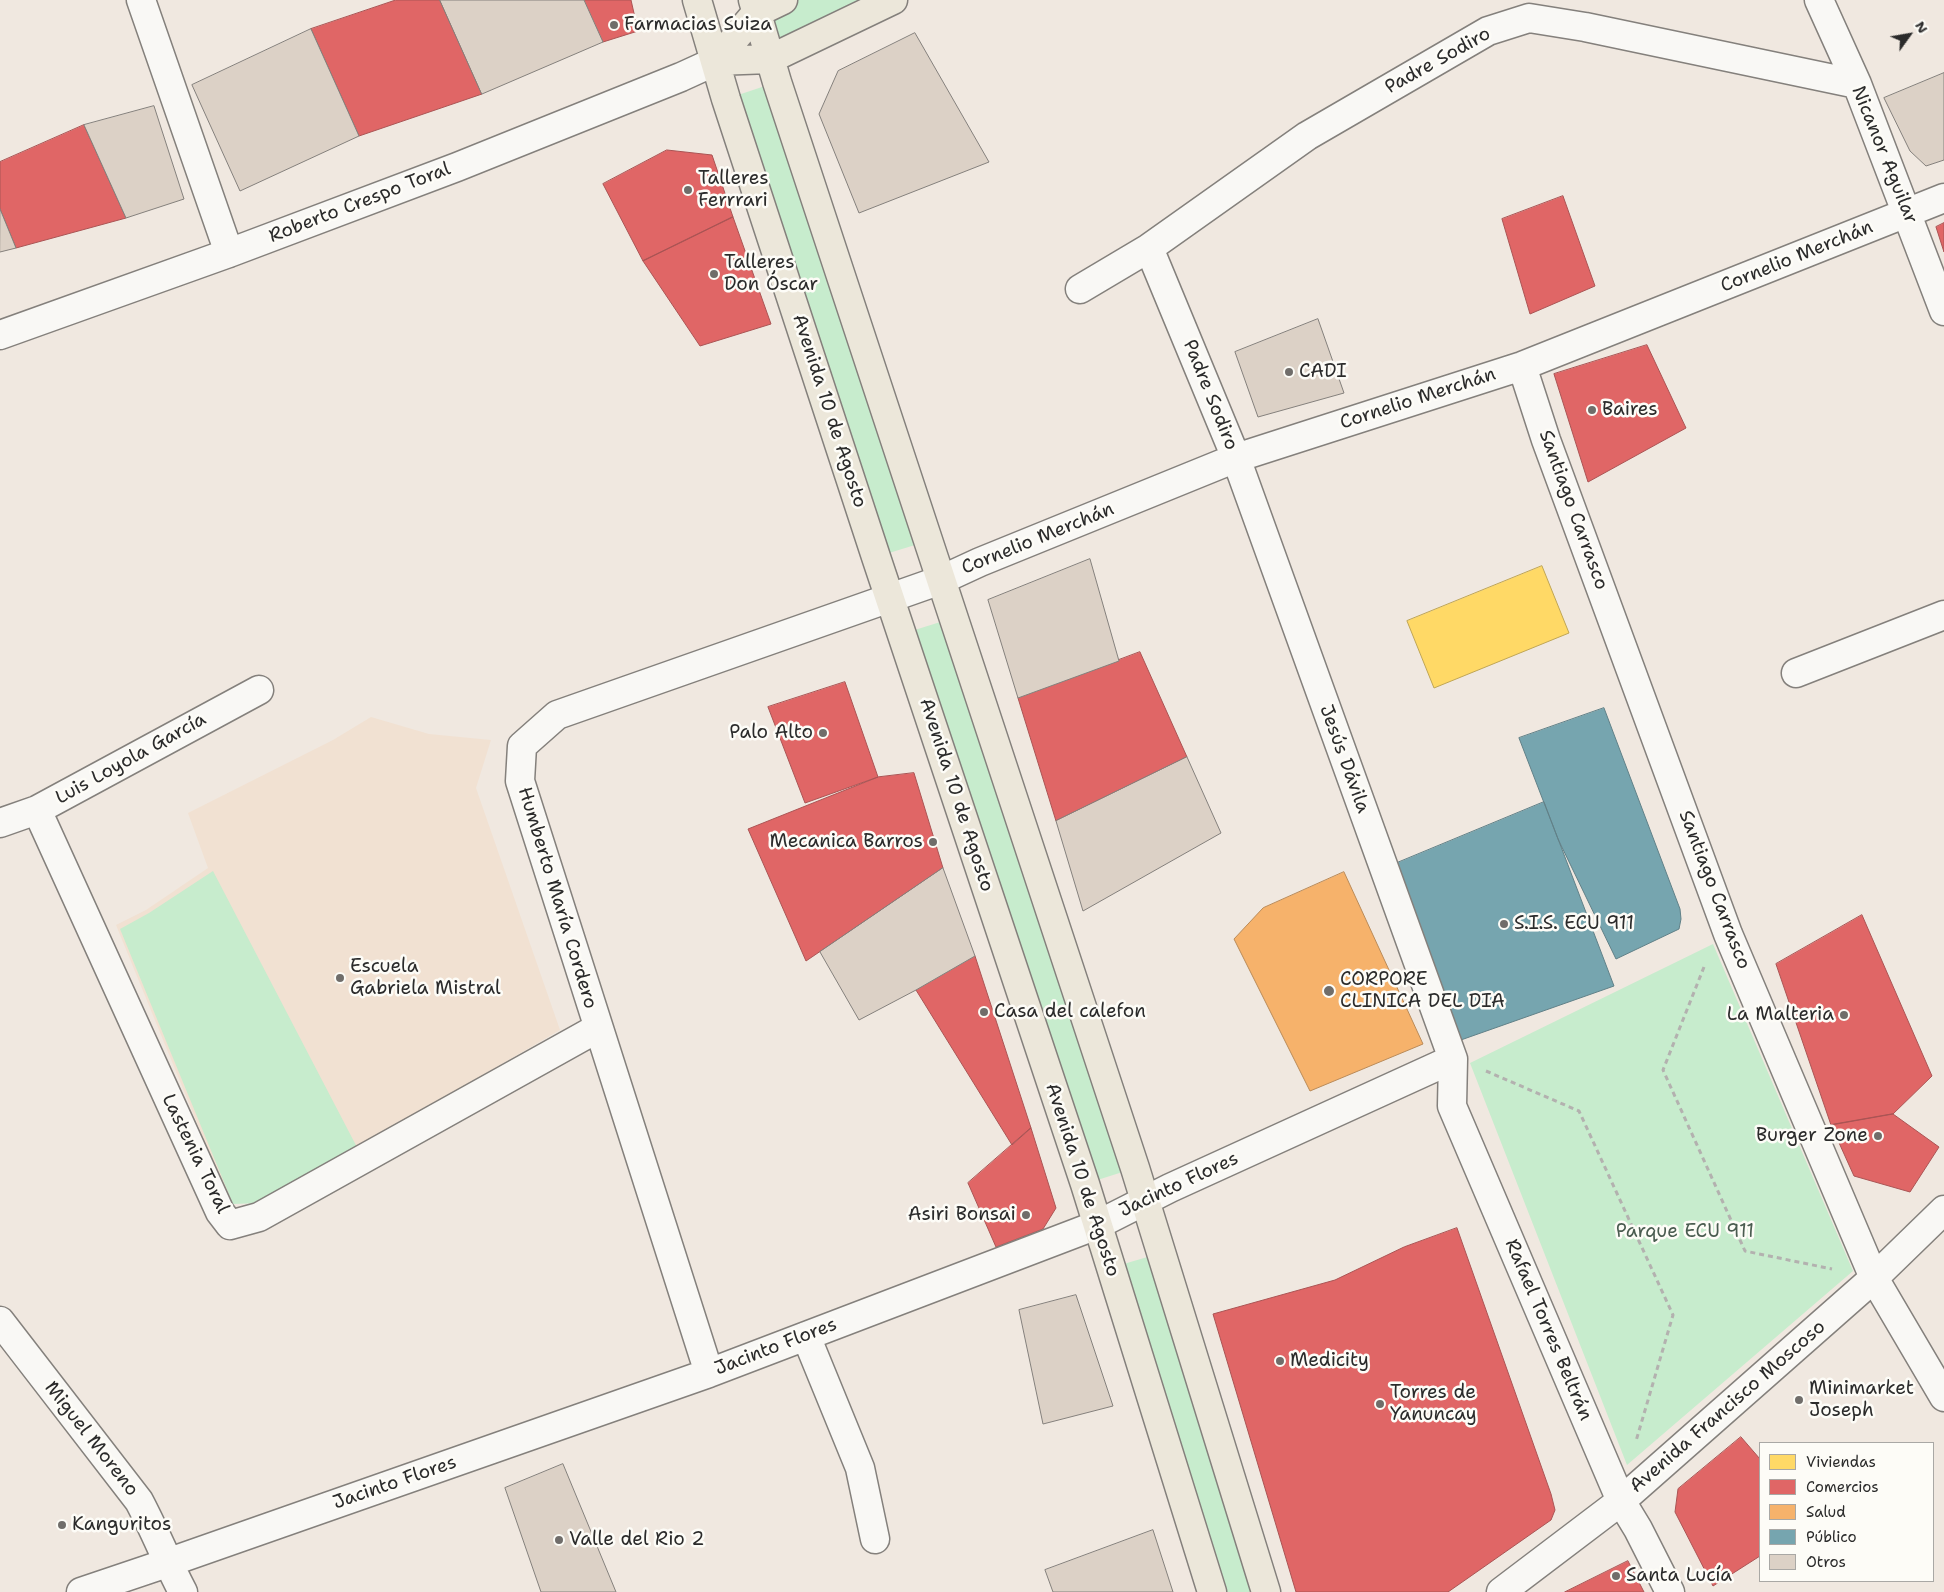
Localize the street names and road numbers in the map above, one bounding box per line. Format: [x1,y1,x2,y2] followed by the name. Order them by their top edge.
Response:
[1381,23,1495,99] street label: Padre Sodiro
[1846,83,1922,227] street label: Nicanor Aguilar
[266,158,454,248] street label: Roberto Crespo Toral
[1717,216,1877,298] street label: Cornelio Merchán
[787,311,871,511] street label: Avenida 10 de Agosto
[1178,337,1242,453] street label: Padre Sodiro
[1337,363,1499,435] street label: Cornelio Merchán
[1534,427,1612,593] street label: Santiago Carrasco
[958,498,1118,580] street label: Cornelio Merchán
[914,695,998,895] street label: Avenida 10 de Agosto
[1314,702,1374,816] street label: Jesús Dávila
[52,708,210,810] street label: Luis Loyola García
[512,784,602,1012] street label: Humberto María Cordero
[1673,807,1755,973] street label: Santiago Carrasco
[1040,1080,1124,1280] street label: Avenida 10 de Agosto
[156,1090,234,1218] street label: Lastenia Toral
[1116,1147,1242,1223] street label: Jacinto Flores
[1499,1236,1597,1424] street label: Rafael Torres Beltrán
[712,1313,840,1381] street label: Jacinto Flores
[1626,1316,1830,1498] street label: Avenida Francisco Moscoso
[39,1377,143,1501] street label: Miguel Moreno
[330,1451,460,1515] street label: Jacinto Flores

